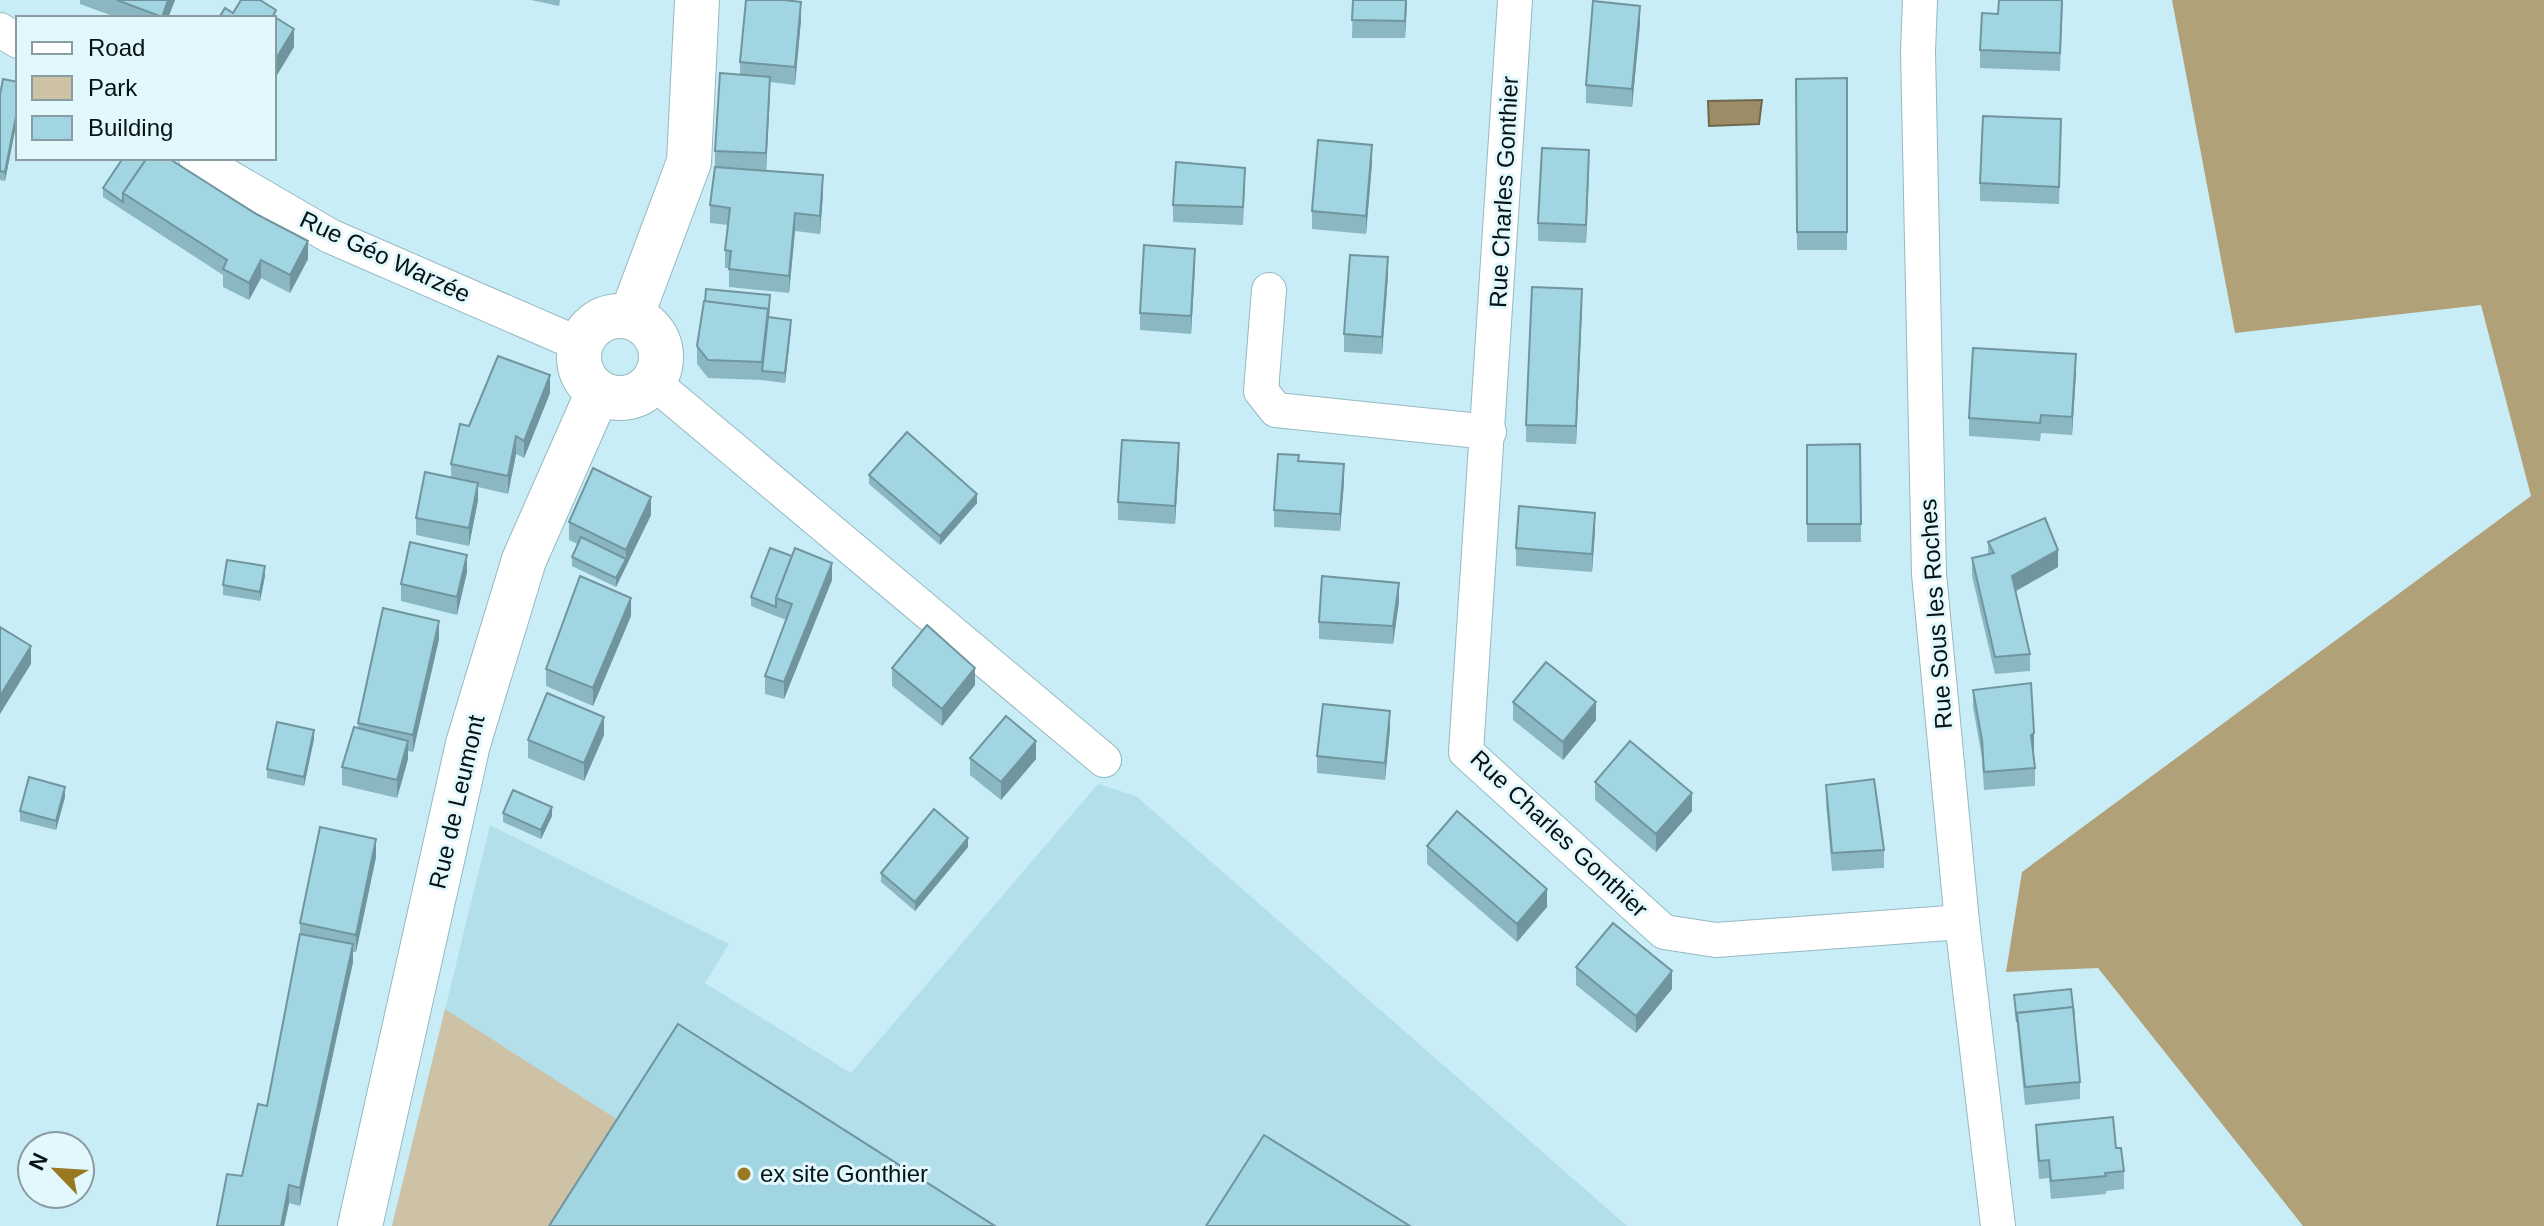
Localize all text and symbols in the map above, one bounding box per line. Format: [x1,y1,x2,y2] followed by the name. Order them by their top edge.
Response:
[16,16,276,160] legend
[88,34,145,61] text: Road
[88,74,138,101] text: Park
[1484,75,1523,309] street label: Rue Charles Gonthier
[88,114,173,141] text: Building
[296,205,475,308] street label: Rue Géo Warzée
[1914,498,1957,730] street label: Rue Sous les Roches
[423,712,490,891] street label: Rue de Leumont
[1465,745,1653,923] street label: Rue Charles Gonthier
[16,1130,96,1210] north arrow
[24,1149,53,1174] text: N
[760,1160,928,1187] place label: ex site Gonthier
[735,1165,753,1183] marker: ex site Gonthier

